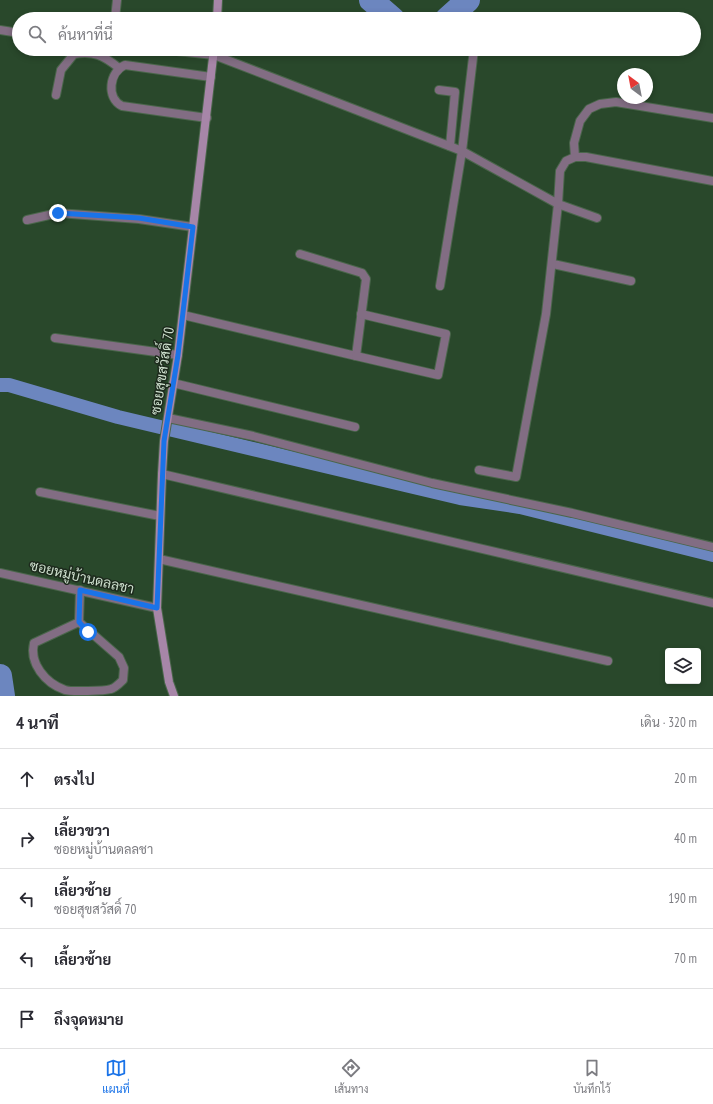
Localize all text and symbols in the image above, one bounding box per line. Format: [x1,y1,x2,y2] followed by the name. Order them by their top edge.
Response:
[12,12,701,56] search box
[26,23,48,45] icon: search
[58,25,113,44] text: ค้นหาที่นี่
[617,68,653,104] north arrow
[49,204,67,222] route end
[143,325,179,416] street label: ซอยสุขสวัสดิ์ 70
[28,556,136,599] street label: ซอยหมู่บ้านดลลชา
[79,623,97,641] route start
[665,648,701,684] map controls
[665,648,701,684] button: layers
[16,712,59,734] text: 4 นาที
[640,714,697,731] text: เดิน · 320 m
[16,768,38,790] icon: ahead
[54,770,95,789] text: ตรงไป
[674,770,697,787] text: 20 m
[54,821,110,840] text: เลี้ยวขวา
[16,828,38,850] icon: right
[674,830,697,847] text: 40 m
[54,841,153,858] text: ซอยหมู่บ้านดลลชา
[54,881,111,900] text: เลี้ยวซ้าย
[16,888,38,910] icon: left
[668,890,697,907] text: 190 m
[54,901,136,918] text: ซอยสุขสวัสดิ์ 70
[16,948,38,970] icon: left
[54,950,111,969] text: เลี้ยวซ้าย
[674,950,697,967] text: 70 m
[16,1008,38,1030] icon: arrive
[54,1010,124,1029] text: ถึงจุดหมาย
[102,1057,130,1096] tab: แผนที่
[334,1057,369,1096] tab: เส้นทาง
[573,1057,611,1096] tab: บันทึกไว้

